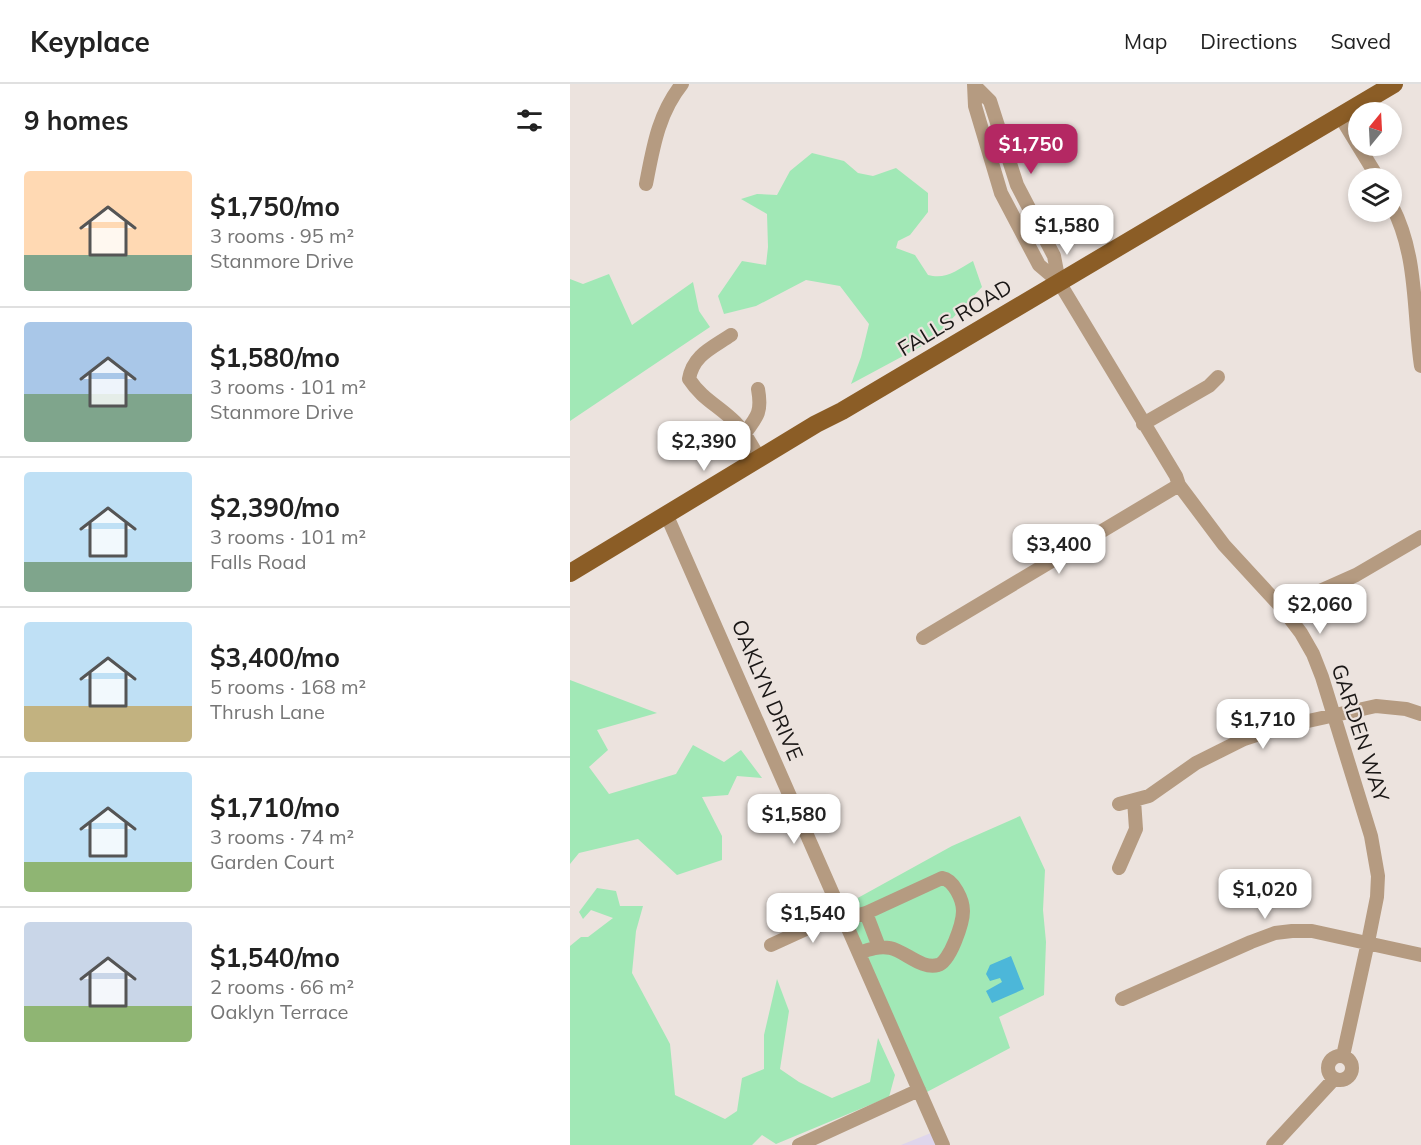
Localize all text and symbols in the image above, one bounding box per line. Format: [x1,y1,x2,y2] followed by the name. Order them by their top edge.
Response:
[30,24,150,59] text: Keyplace
[1124,28,1167,54] text: Map
[1200,28,1297,54] text: Directions
[1330,28,1391,54] text: Saved
[1348,102,1402,156] north arrow
[1348,102,1402,222] map controls
[24,104,128,137] text: 9 homes
[513,104,546,137] icon: filters
[982,124,1080,175] pin: $1,750
[999,131,1063,156] text: $1,750
[1348,168,1402,222] button: layers
[210,190,340,223] text: $1,750/mo
[72,195,144,267] icon: home
[1018,205,1116,256] pin: $1,580
[1035,212,1099,237] text: $1,580
[210,223,354,248] text: 3 rooms · 95 m²
[210,248,354,273] text: Stanmore Drive
[893,273,1016,361] street label: FALLS ROAD
[210,341,340,374] text: $1,580/mo
[72,346,144,418] icon: home
[210,374,366,399] text: 3 rooms · 101 m²
[210,399,354,424] text: Stanmore Drive
[655,421,753,472] pin: $2,390
[672,428,736,453] text: $2,390
[210,491,340,524] text: $2,390/mo
[72,496,144,568] icon: home
[210,524,366,549] text: 3 rooms · 101 m²
[1010,524,1108,575] pin: $3,400
[1027,531,1091,556] text: $3,400
[210,549,307,574] text: Falls Road
[1271,584,1369,635] pin: $2,060
[1288,591,1352,616] text: $2,060
[727,615,809,764] street label: OAKLYN DRIVE
[210,641,340,674] text: $3,400/mo
[72,646,144,718] icon: home
[1326,660,1396,805] street label: GARDEN WAY
[210,674,366,699] text: 5 rooms · 168 m²
[210,699,325,724] text: Thrush Lane
[1214,699,1312,750] pin: $1,710
[1231,706,1295,731] text: $1,710
[210,791,340,824] text: $1,710/mo
[745,794,843,845] pin: $1,580
[72,796,144,868] icon: home
[762,801,826,826] text: $1,580
[210,824,354,849] text: 3 rooms · 74 m²
[210,849,334,874] text: Garden Court
[1216,869,1314,920] pin: $1,020
[1233,876,1297,901] text: $1,020
[764,893,862,944] pin: $1,540
[781,900,845,925] text: $1,540
[210,941,340,974] text: $1,540/mo
[72,946,144,1018] icon: home
[210,974,354,999] text: 2 rooms · 66 m²
[210,999,349,1024] text: Oaklyn Terrace

